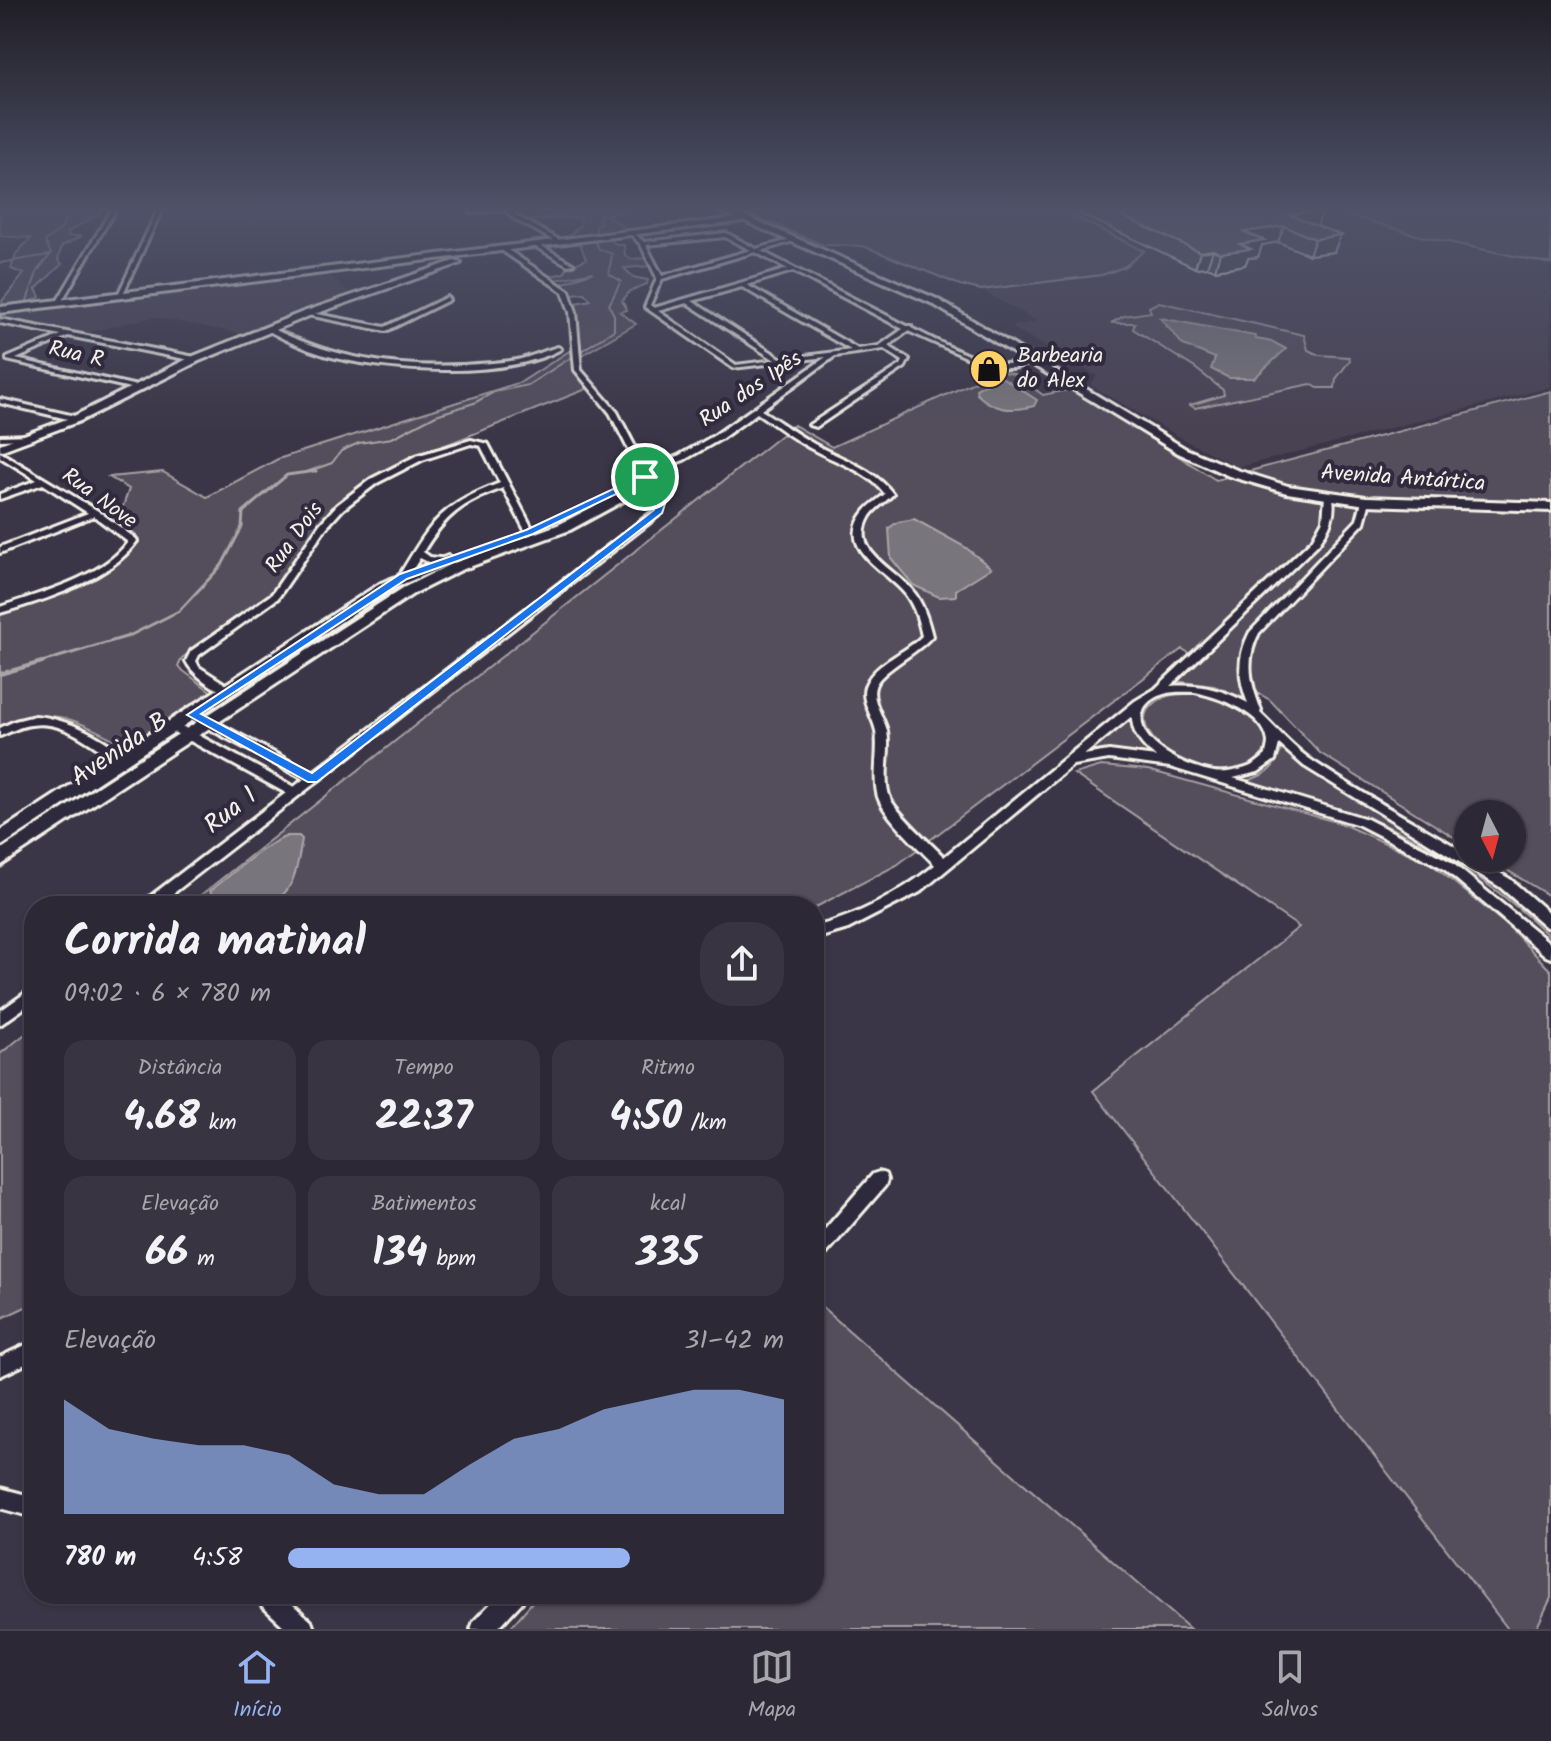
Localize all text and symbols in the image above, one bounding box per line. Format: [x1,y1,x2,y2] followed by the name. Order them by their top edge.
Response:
[45,332,107,378] street label: Rua R
[1017,339,1103,399] place label: Barbearia do Alex
[692,342,810,438] street label: Rua dos Ipês
[968,348,1010,390] shop icon: Barbearia do Alex
[611,443,679,511] pin
[623,455,667,499] icon: arrive
[1320,456,1486,502] street label: Avenida Antártica
[54,459,144,539] street label: Rua Nove
[257,494,333,581] street label: Rua Dois
[62,702,178,798] street label: Avenida B
[195,776,267,846] street label: Rua 1
[1454,800,1526,872] north arrow
[1454,800,1526,872] map controls
[64,908,366,978] text: Corrida matinal
[700,922,784,1006] button: share
[64,973,271,1015] text: 09:02 · 6 × 780 m
[138,1051,222,1086] text: Distância
[394,1051,454,1086] text: Tempo
[641,1051,695,1086] text: Ritmo
[123,1086,200,1150] text: 4.68
[375,1086,473,1150] text: 22:37
[610,1086,682,1150] text: 4:50
[200,1106,237,1141] text: km
[682,1106,726,1141] text: /km
[141,1187,219,1222] text: Elevação
[371,1187,477,1222] text: Batimentos
[650,1187,686,1222] text: kcal
[145,1222,189,1286] text: 66
[372,1222,428,1286] text: 134
[636,1222,700,1286] text: 335
[189,1242,215,1277] text: m
[428,1242,476,1277] text: bpm
[64,1320,156,1362] text: Elevação
[685,1320,784,1362] text: 31–42 m
[64,1537,136,1579] text: 780 m
[192,1537,242,1579] text: 4:58
[233,1645,282,1728] tab: Início
[748,1645,796,1728] tab: Mapa
[1262,1645,1318,1728] tab: Salvos

